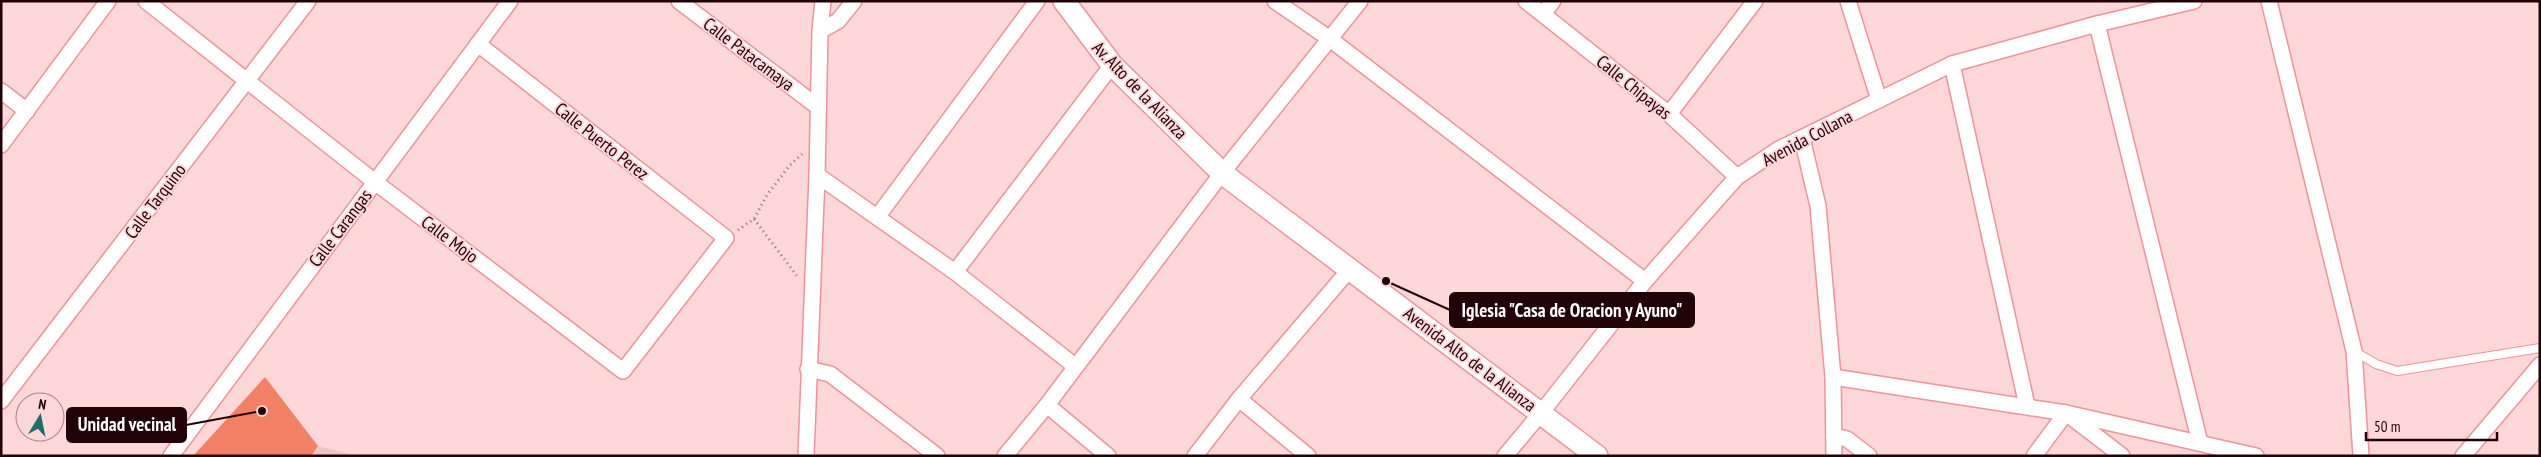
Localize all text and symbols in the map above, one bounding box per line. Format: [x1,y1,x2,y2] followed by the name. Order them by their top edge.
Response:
[699,12,799,96] street label: Calle Patacamaya
[1087,36,1193,144] street label: Av. Alto de la Alianza
[1592,50,1676,124] street label: Calle Chipayas
[550,97,654,185] street label: Calle Puerto Perez
[1758,105,1856,171] street label: Avenida Collana
[119,159,191,243] street label: Calle Tarquino
[303,185,377,271] street label: Calle Carangas
[417,210,483,268] street label: Calle Mojo
[1450,293,1694,327] callout: Iglesia "Casa de Oracion y Ayuno"
[1462,298,1682,322] text: Iglesia "Casa de Oracion y Ayuno"
[1399,301,1541,417] street label: Avenida Alto de la Alianza
[15,392,65,442] north arrow
[37,395,48,414] text: N
[67,408,186,442] callout: Unidad vecinal
[2366,410,2497,442] scale bar
[78,412,177,436] text: Unidad vecinal
[2374,417,2400,436] text: 50 m

